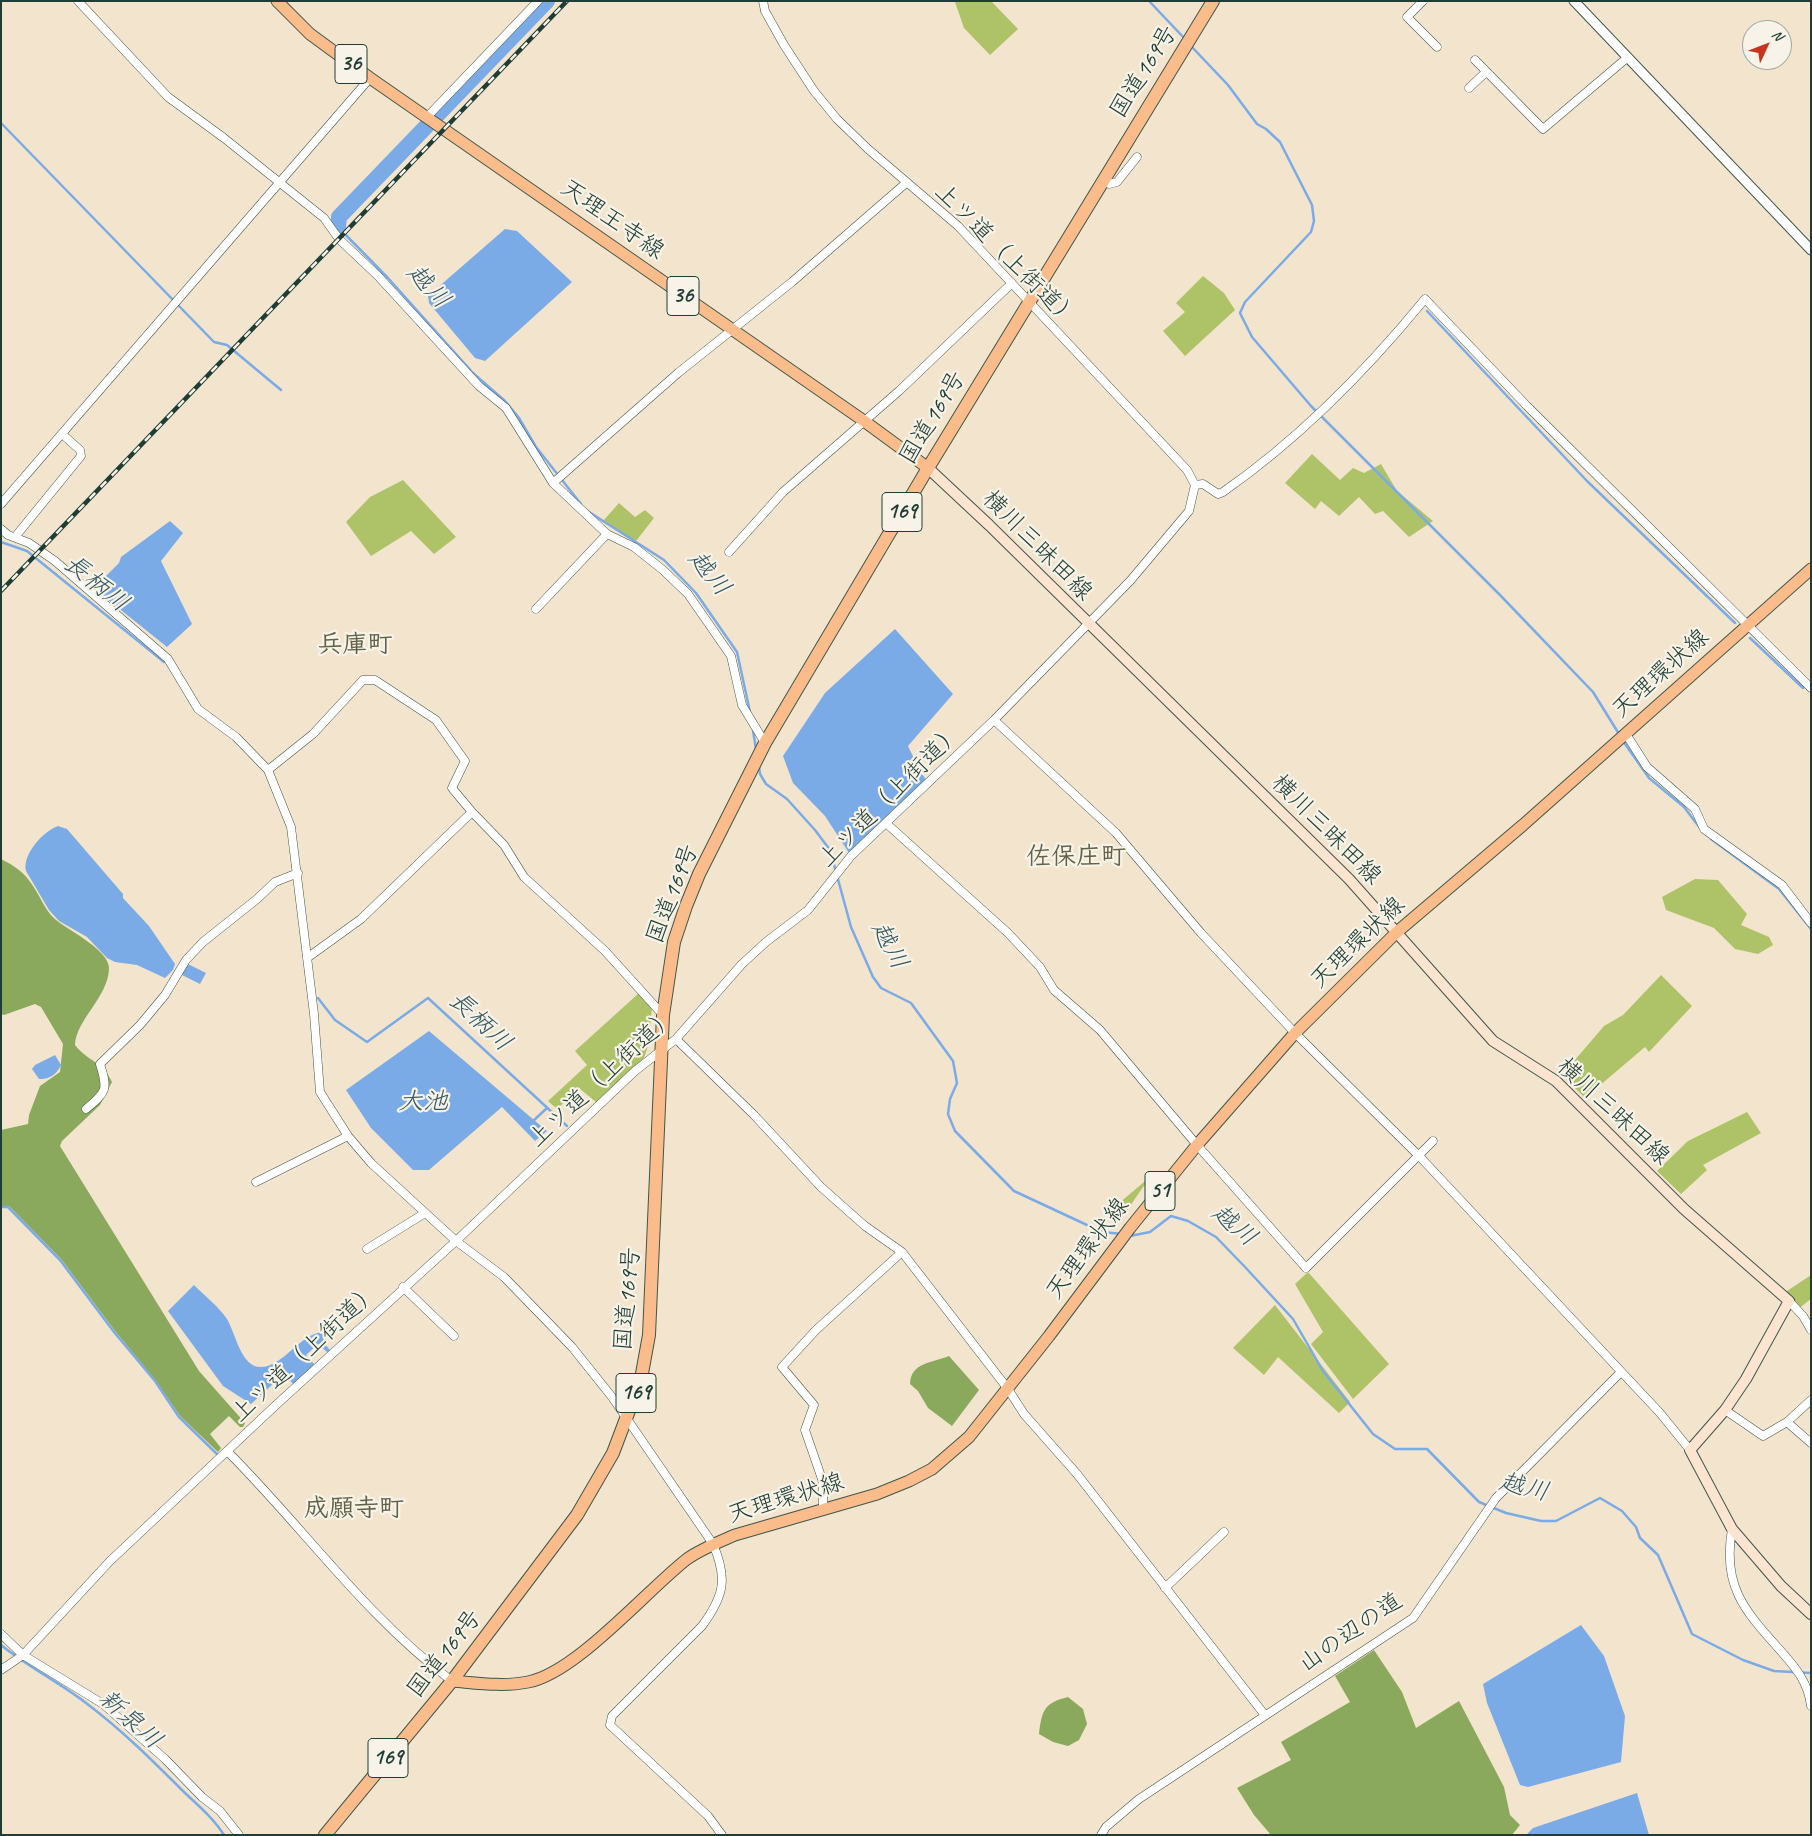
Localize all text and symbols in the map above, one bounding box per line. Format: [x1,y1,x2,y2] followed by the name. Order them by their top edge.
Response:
[1104,20,1184,124] street label: 国道169号
[1742,20,1792,70] north arrow
[1768,26,1787,44] text: N
[335,44,367,84] road number: 36
[555,174,669,266] street label: 天理王寺線
[928,178,1084,334] street label: 上ツ道（上街道）
[400,258,456,316] water label: 越川
[667,276,699,316] road number: 36
[894,366,972,470] street label: 国道169号
[976,485,1098,607] street label: 横川三昧田線
[882,492,922,532] road number: 169
[681,545,737,603] water label: 越川
[57,549,135,619] water label: 長柄川
[1607,623,1715,725] street label: 天理環状線
[318,630,392,660] district label: 兵庫町
[813,718,969,874] street label: 上ツ道（上街道）
[1265,769,1387,891] street label: 横川三昧田線
[641,840,705,948] street label: 国道169号
[1026,842,1126,872] district label: 佐保庄町
[1305,891,1411,995] street label: 天理環状線
[864,917,914,975] water label: 越川
[442,985,518,1059] water label: 長柄川
[523,1002,683,1154] street label: 上ツ道（上街道）
[1551,1052,1675,1172] street label: 横川三昧田線
[398,1087,448,1117] water label: 大池
[1145,1172,1175,1210] road number: 51
[1040,1192,1136,1306] street label: 天理環状線
[1205,1198,1263,1254] water label: 越川
[609,1246,647,1352] street label: 国道169号
[226,1277,386,1429] street label: 上ツ道（上街道）
[616,1374,656,1412] road number: 169
[1496,1467,1552,1509] water label: 越川
[724,1468,848,1530] street label: 天理環状線
[304,1494,404,1524] district label: 成願寺町
[1294,1587,1408,1679] street label: 山の辺の道
[402,1604,488,1704] street label: 国道169号
[92,1684,168,1756] water label: 新泉川
[368,1739,408,1778] road number: 169

